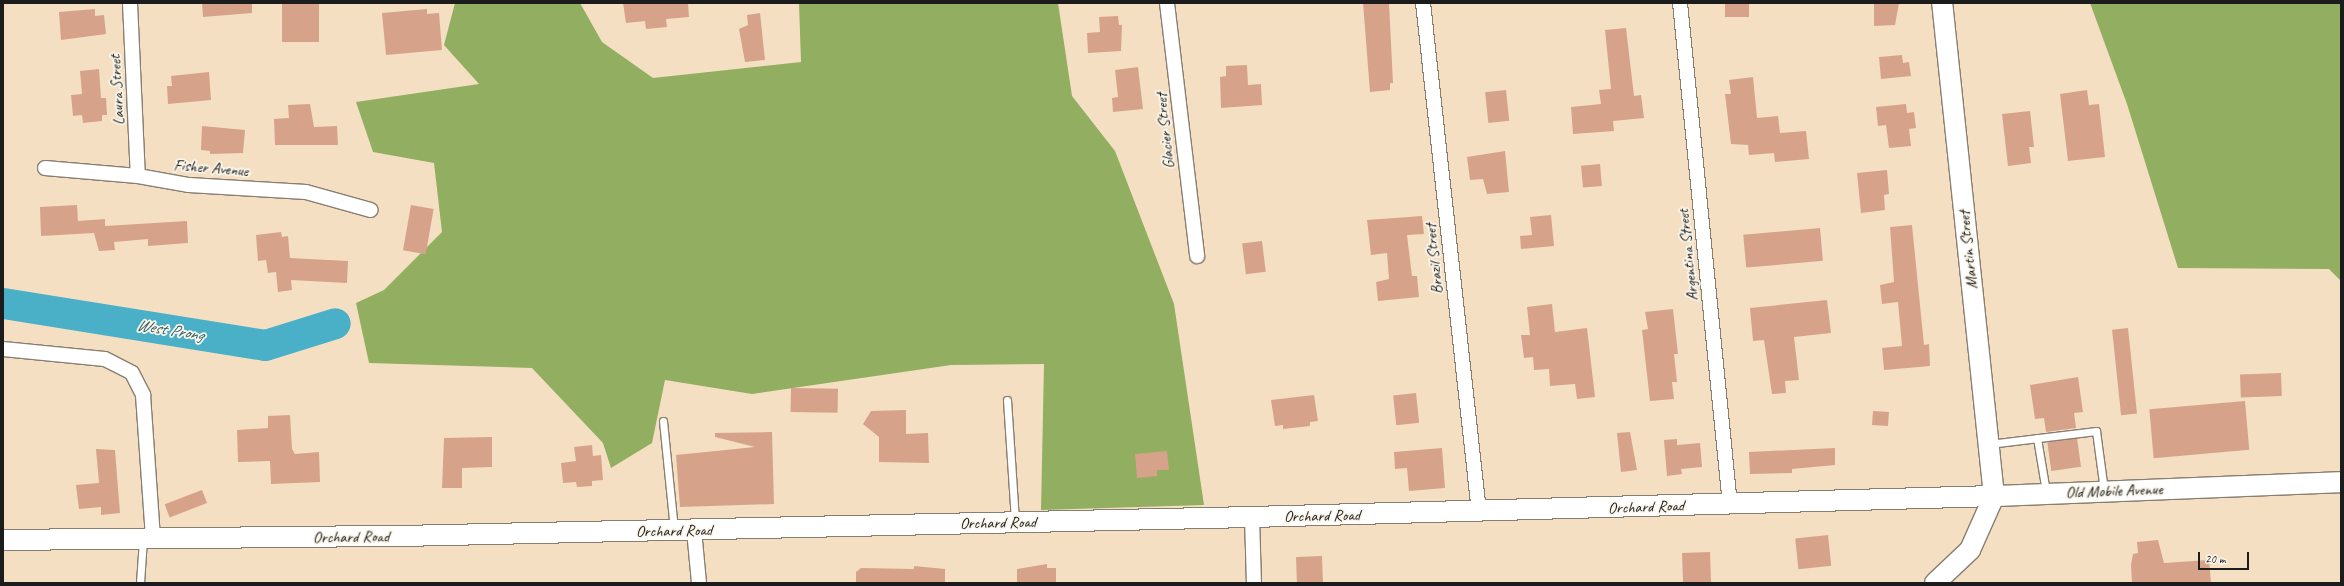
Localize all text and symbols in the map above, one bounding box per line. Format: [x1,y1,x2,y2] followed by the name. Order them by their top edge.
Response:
[106,54,128,126] street label: Laura Street
[1151,92,1179,170] street label: Glacier Street
[173,155,249,181] street label: Fisher Avenue
[1674,208,1702,302] street label: Argentina Street
[1954,210,1982,290] street label: Martin Street
[1421,223,1447,295] street label: Brazil Street
[135,315,205,345] water label: West Prong
[2065,480,2163,502] street label: Old Mobile Avenue
[1608,496,1684,518] street label: Orchard Road
[1284,506,1360,526] street label: Orchard Road
[960,513,1036,533] street label: Orchard Road
[636,521,712,541] street label: Orchard Road
[313,527,389,547] street label: Orchard Road
[2200,544,2251,570] scale bar
[2205,551,2225,567] text: 20 m

